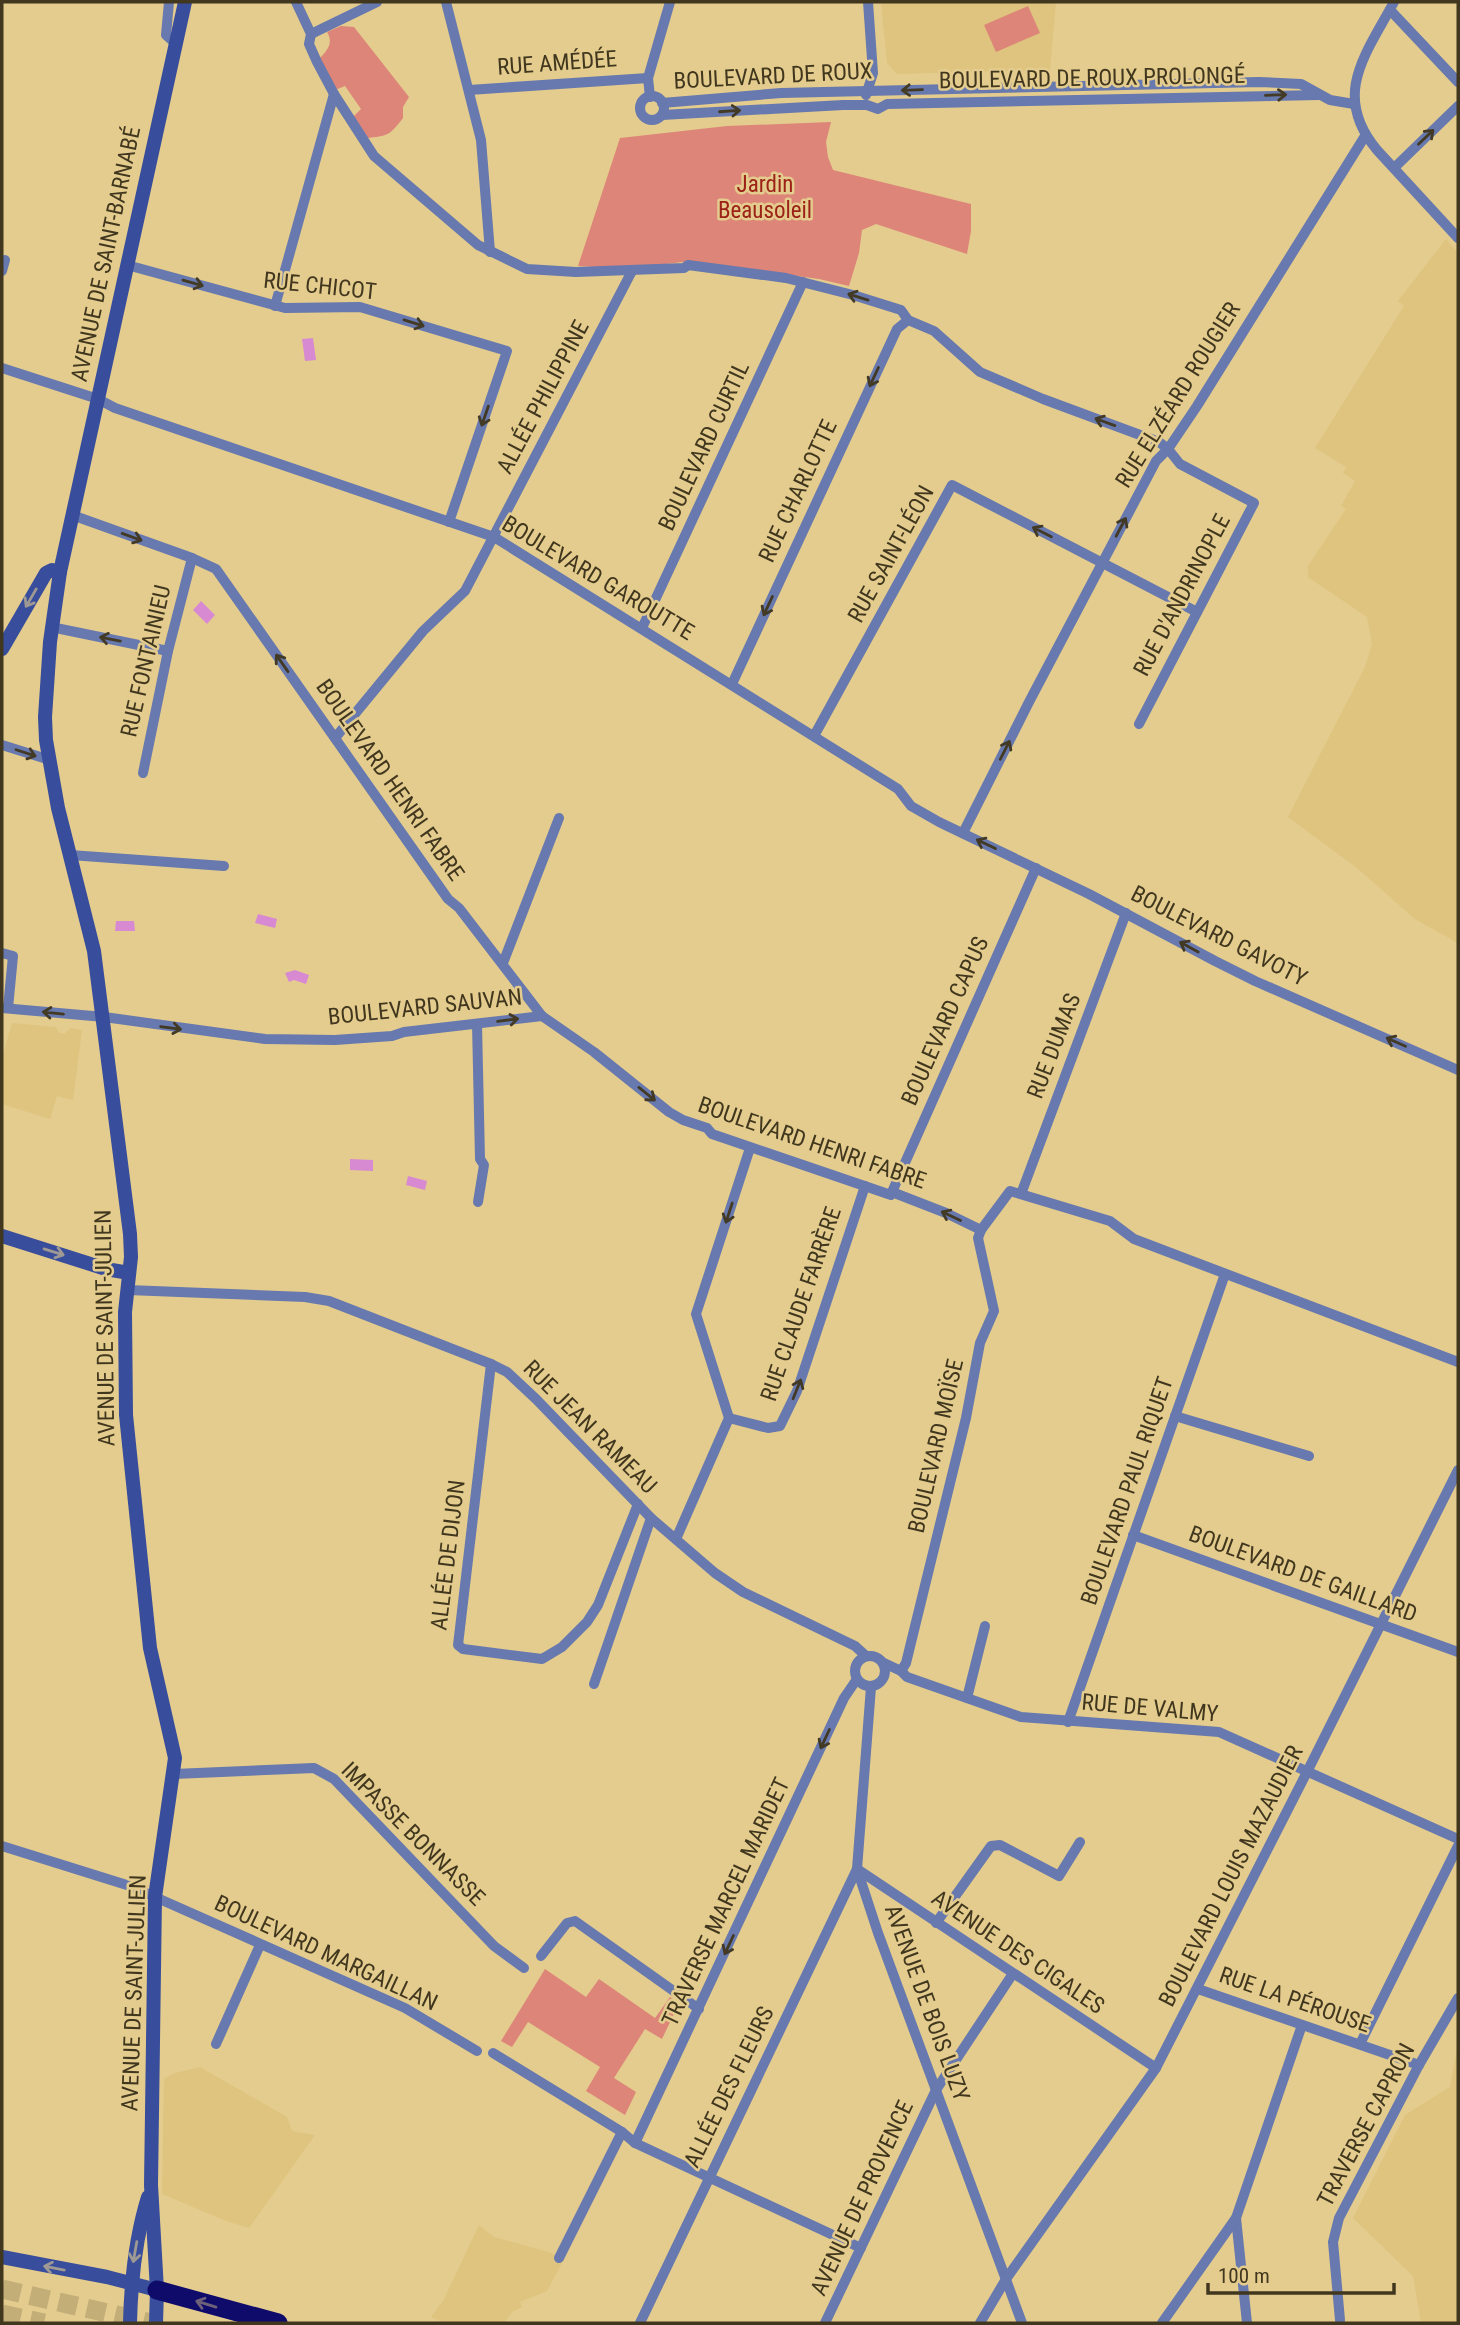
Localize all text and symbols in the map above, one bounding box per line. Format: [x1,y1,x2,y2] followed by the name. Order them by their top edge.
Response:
[496,44,618,81] street label: RUE AMÉDÉE
[673,57,873,95] street label: BOULEVARD DE ROUX
[939,61,1245,94] street label: BOULEVARD DE ROUX PROLONGÉ
[901,83,924,97] one-way arrow
[1264,88,1287,102] one-way arrow
[718,104,741,117] one-way arrow
[65,124,146,384] street label: AVENUE DE SAINT-BARNABÉ
[1417,129,1434,146] one-way arrow
[718,171,812,224] park label: Jardin Beausoleil
[262,267,378,305] street label: RUE CHICOT
[181,278,203,291] one-way arrow
[847,289,869,302] one-way arrow
[1109,297,1246,493] street label: RUE ELZÉARD ROUGIER
[490,315,595,478] street label: ALLÉE PHILIPPINE
[403,318,425,331] one-way arrow
[653,357,755,535] street label: BOULEVARD CURTIL
[867,366,880,387] one-way arrow
[478,405,491,427] one-way arrow
[753,415,843,567] street label: RUE CHARLOTTE
[1095,415,1117,428] one-way arrow
[841,480,940,627] street label: RUE SAINT-LÉON
[1128,509,1236,681] street label: RUE D'ANDRINOPLE
[497,510,699,646] street label: BOULEVARD GAROUTTE
[1115,517,1129,538] one-way arrow
[1032,525,1053,538] one-way arrow
[120,532,142,544] one-way arrow
[115,582,177,740] street label: RUE FONTAINIEU
[24,588,38,608] one-way arrow
[761,595,774,616] one-way arrow
[99,631,122,645] one-way arrow
[275,654,289,673] one-way arrow
[310,674,470,886] street label: BOULEVARD HENRI FABRE
[998,740,1012,761] one-way arrow
[14,748,36,761] one-way arrow
[976,837,997,851] one-way arrow
[1126,880,1312,992] street label: BOULEVARD GAVOTY
[896,933,994,1109] street label: BOULEVARD CAPUS
[1180,940,1200,954] one-way arrow
[327,983,523,1031] street label: BOULEVARD SAUVAN
[1022,990,1086,1102] street label: RUE DUMAS
[42,1006,65,1019] one-way arrow
[496,1014,519,1027] one-way arrow
[159,1021,182,1034] one-way arrow
[1385,1035,1407,1048] one-way arrow
[637,1087,656,1102] one-way arrow
[694,1091,930,1195] street label: BOULEVARD HENRI FABRE
[721,1202,734,1224] one-way arrow
[754,1203,847,1405] street label: RUE CLAUDE FARRÈRE
[89,1209,121,1447] street label: AVENUE DE SAINT-JULIEN
[941,1209,962,1222] one-way arrow
[42,1247,64,1260] one-way arrow
[518,1355,662,1499] street label: RUE JEAN RAMEAU
[903,1356,969,1536] street label: BOULEVARD MOÏSE
[1075,1373,1179,1609] street label: BOULEVARD PAUL RIQUET
[791,1379,804,1401] one-way arrow
[424,1478,471,1632] street label: ALLÉE DE DIJON
[1185,1520,1421,1628] street label: BOULEVARD DE GAILLARD
[1081,1689,1219,1727] street label: RUE DE VALMY
[818,1728,831,1749] one-way arrow
[1153,1741,1309,2011] street label: BOULEVARD LOUIS MAZAUDIER
[336,1757,490,1911] street label: IMPASSE BONNASSE
[657,1774,795,2030] street label: TRAVERSE MARCEL MARIDET
[116,1874,152,2112] street label: AVENUE DE SAINT-JULIEN
[927,1884,1109,2020] street label: AVENUE DES CIGALES
[210,1889,442,2017] street label: BOULEVARD MARGAILLAN
[879,1901,975,2105] street label: AVENUE DE BOIS LUZY
[722,1934,735,1955] one-way arrow
[1216,1961,1374,2038] street label: RUE LA PÉROUSE
[677,2002,780,2172] street label: ALLÉE DES FLEURS
[1312,2039,1420,2211] street label: TRAVERSE CAPRON
[805,2096,919,2300] street label: AVENUE DE PROVENCE
[128,2240,141,2263] one-way arrow
[1208,2252,1394,2296] scale bar
[43,2260,66,2274] one-way arrow
[1218,2264,1270,2288] text: 100 m
[195,2296,217,2309] one-way arrow

